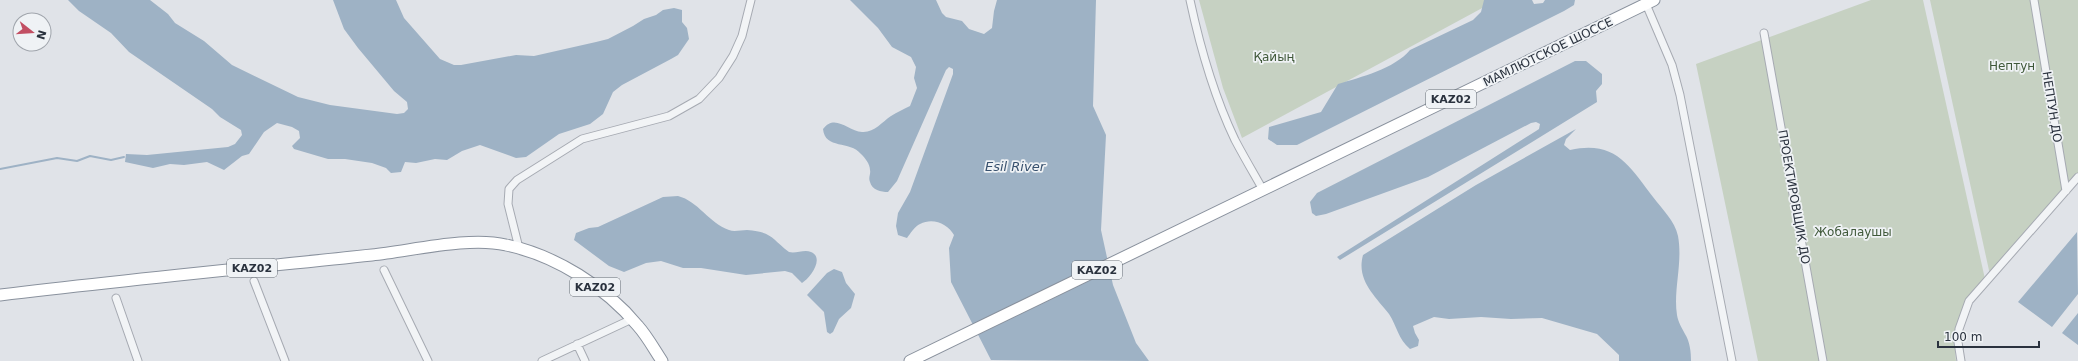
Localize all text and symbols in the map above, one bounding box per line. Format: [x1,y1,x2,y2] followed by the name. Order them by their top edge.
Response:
[12,12,52,52] north arrow
[1481,14,1615,90] street label: МАМЛЮТСКОЕ ШОССЕ
[34,28,49,41] text: N
[1253,50,1295,64] park label: Қайың
[1989,59,2035,73] park label: Нептун
[2039,70,2065,144] street label: НЕПТУН ДО
[1426,90,1476,108] road number: KAZ02
[1775,129,1813,265] street label: ПРОЕКТИРОВЩИК ДО
[985,159,1047,174] water label: Esil River
[1814,225,1892,239] park label: Жобалаушы
[227,259,277,277] road number: KAZ02
[1072,261,1122,279] road number: KAZ02
[570,278,620,296] road number: KAZ02
[1938,323,2039,349] scale bar
[1944,330,1982,344] text: 100 m

